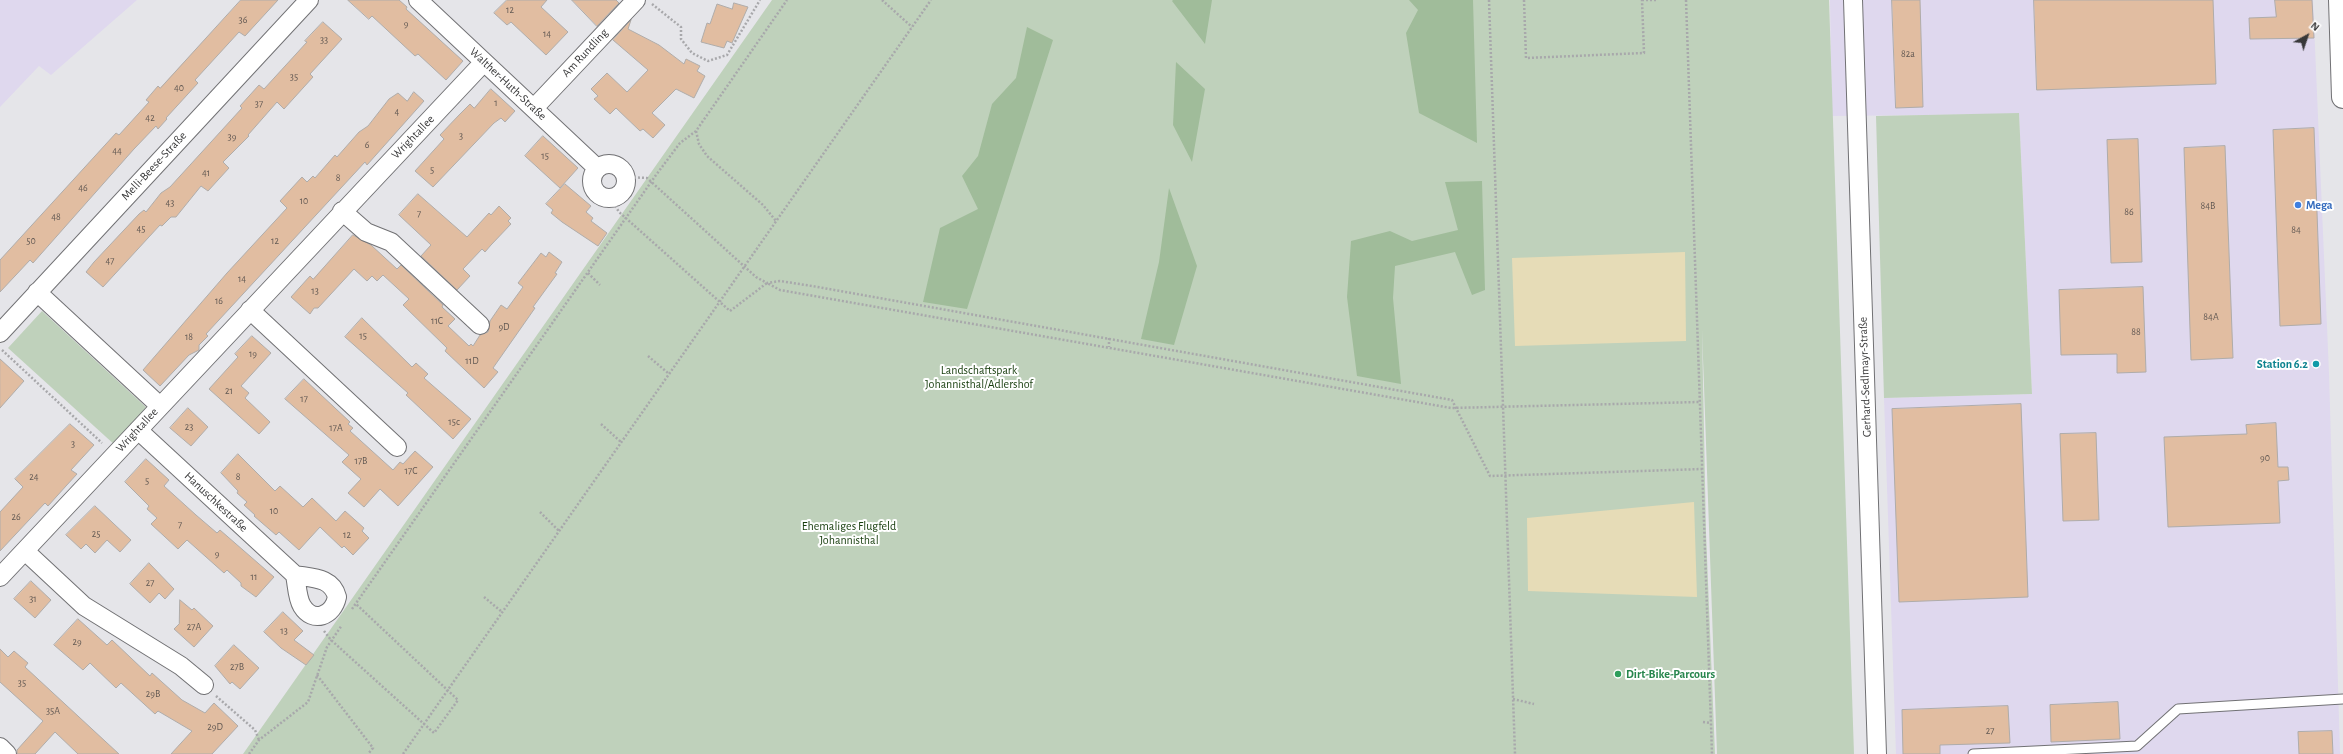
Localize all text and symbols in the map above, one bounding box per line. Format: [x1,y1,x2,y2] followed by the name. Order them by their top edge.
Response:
[506,4,514,16] house number: 12
[239,14,247,26] house number: 36
[2287,16,2327,56] north arrow
[404,18,408,30] house number: 9
[2309,20,2322,33] text: N
[559,26,611,80] street label: Am Rundling
[543,28,551,40] house number: 14
[320,34,328,46] house number: 33
[467,45,549,123] street label: Walther-Huth-Straße
[1901,48,1915,60] house number: 82a
[290,71,298,83] house number: 35
[174,82,184,94] house number: 40
[494,97,498,109] house number: 1
[255,98,263,110] house number: 37
[395,106,399,118] house number: 4
[145,112,155,124] house number: 42
[389,112,437,162] street label: Wrightallee
[118,129,190,203] street label: Melli-Beese-Straße
[459,130,463,142] house number: 3
[228,131,236,143] house number: 39
[365,139,369,151] house number: 6
[112,145,122,157] house number: 44
[541,150,549,162] house number: 15
[430,164,434,176] house number: 5
[202,167,210,179] house number: 41
[336,172,340,184] house number: 8
[78,182,88,194] house number: 46
[300,195,308,207] house number: 10
[166,197,174,209] house number: 43
[2306,198,2333,212] place label: Mega
[2201,200,2215,212] house number: 84B
[2293,200,2303,210] marker: Mega
[2124,206,2134,218] house number: 86
[417,208,421,220] house number: 7
[51,211,61,223] house number: 48
[137,223,145,235] house number: 45
[2291,224,2301,236] house number: 84
[26,235,36,247] house number: 50
[271,235,279,247] house number: 12
[106,255,114,267] house number: 47
[238,273,246,285] house number: 14
[311,285,319,297] house number: 13
[215,295,223,307] house number: 16
[2203,311,2219,323] house number: 84A
[431,315,443,327] house number: 11C
[1856,317,1874,437] street label: Gerhard-Sedlmayr-Straße
[498,321,510,333] house number: 9D
[2131,326,2141,338] house number: 88
[359,330,367,342] house number: 15
[185,331,193,343] house number: 18
[249,348,257,360] house number: 19
[465,355,479,367] house number: 11D
[2257,357,2308,371] place label: Station 6.2
[2311,359,2321,369] marker: Station 6.2
[925,363,1033,391] park label: Landschaftspark Johannisthal/Adlershof
[225,385,233,397] house number: 21
[300,393,308,405] house number: 17
[113,405,161,455] street label: Wrightallee
[448,416,460,428] house number: 15c
[185,421,193,433] house number: 23
[329,422,343,434] house number: 17A
[71,438,75,450] house number: 3
[2260,452,2270,464] house number: 90
[355,455,367,467] house number: 17B
[405,465,417,477] house number: 17C
[181,469,251,535] street label: Hanuschkestraße
[29,471,39,483] house number: 24
[236,471,240,483] house number: 8
[145,475,149,487] house number: 5
[270,505,278,517] house number: 10
[11,511,21,523] house number: 26
[178,519,182,531] house number: 7
[802,519,896,547] park label: Ehemaliges Flugfeld Johannisthal
[92,528,100,540] house number: 25
[343,529,351,541] house number: 12
[215,548,219,560] house number: 9
[251,571,257,583] house number: 11
[146,577,154,589] house number: 27
[29,593,37,605] house number: 31
[187,621,201,633] house number: 27A
[280,625,288,637] house number: 13
[72,636,82,648] house number: 29
[230,661,244,673] house number: 27B
[1626,667,1715,681] place label: Dirt-Bike-Parcours
[1613,669,1623,679] marker: Dirt-Bike-Parcours
[18,677,26,689] house number: 35
[146,688,160,700] house number: 29B
[46,705,60,717] house number: 35A
[207,721,223,733] house number: 29D
[1986,725,1994,737] house number: 27

